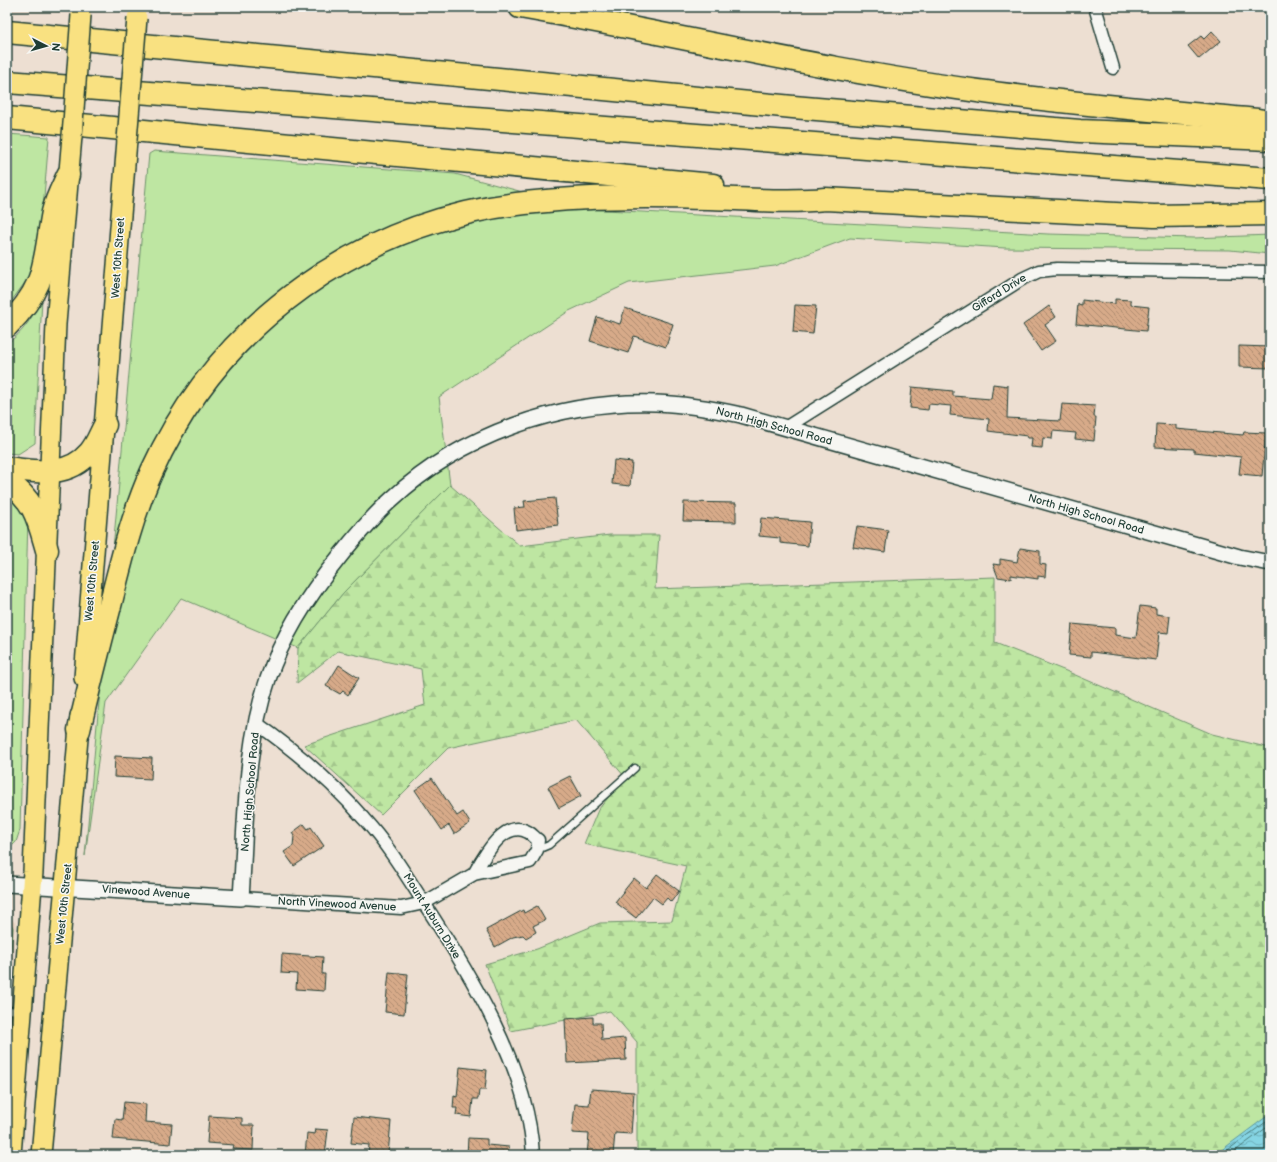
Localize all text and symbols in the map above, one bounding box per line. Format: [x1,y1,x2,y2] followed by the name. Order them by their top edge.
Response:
[26,26,66,66] north arrow
[49,42,62,52] text: N
[109,217,127,299] street label: West 10th Street
[969,271,1029,315] street label: Gifford Drive
[714,404,834,448] street label: North High School Road
[1027,491,1145,537] street label: North High School Road
[82,540,102,622] street label: West 10th Street
[238,732,262,852] street label: North High School Road
[53,862,75,945] street label: West 10th Street
[400,871,464,962] street label: Mount Auburn Drive
[102,882,191,902] street label: Vinewood Avenue
[277,894,397,914] street label: North Vinewood Avenue

